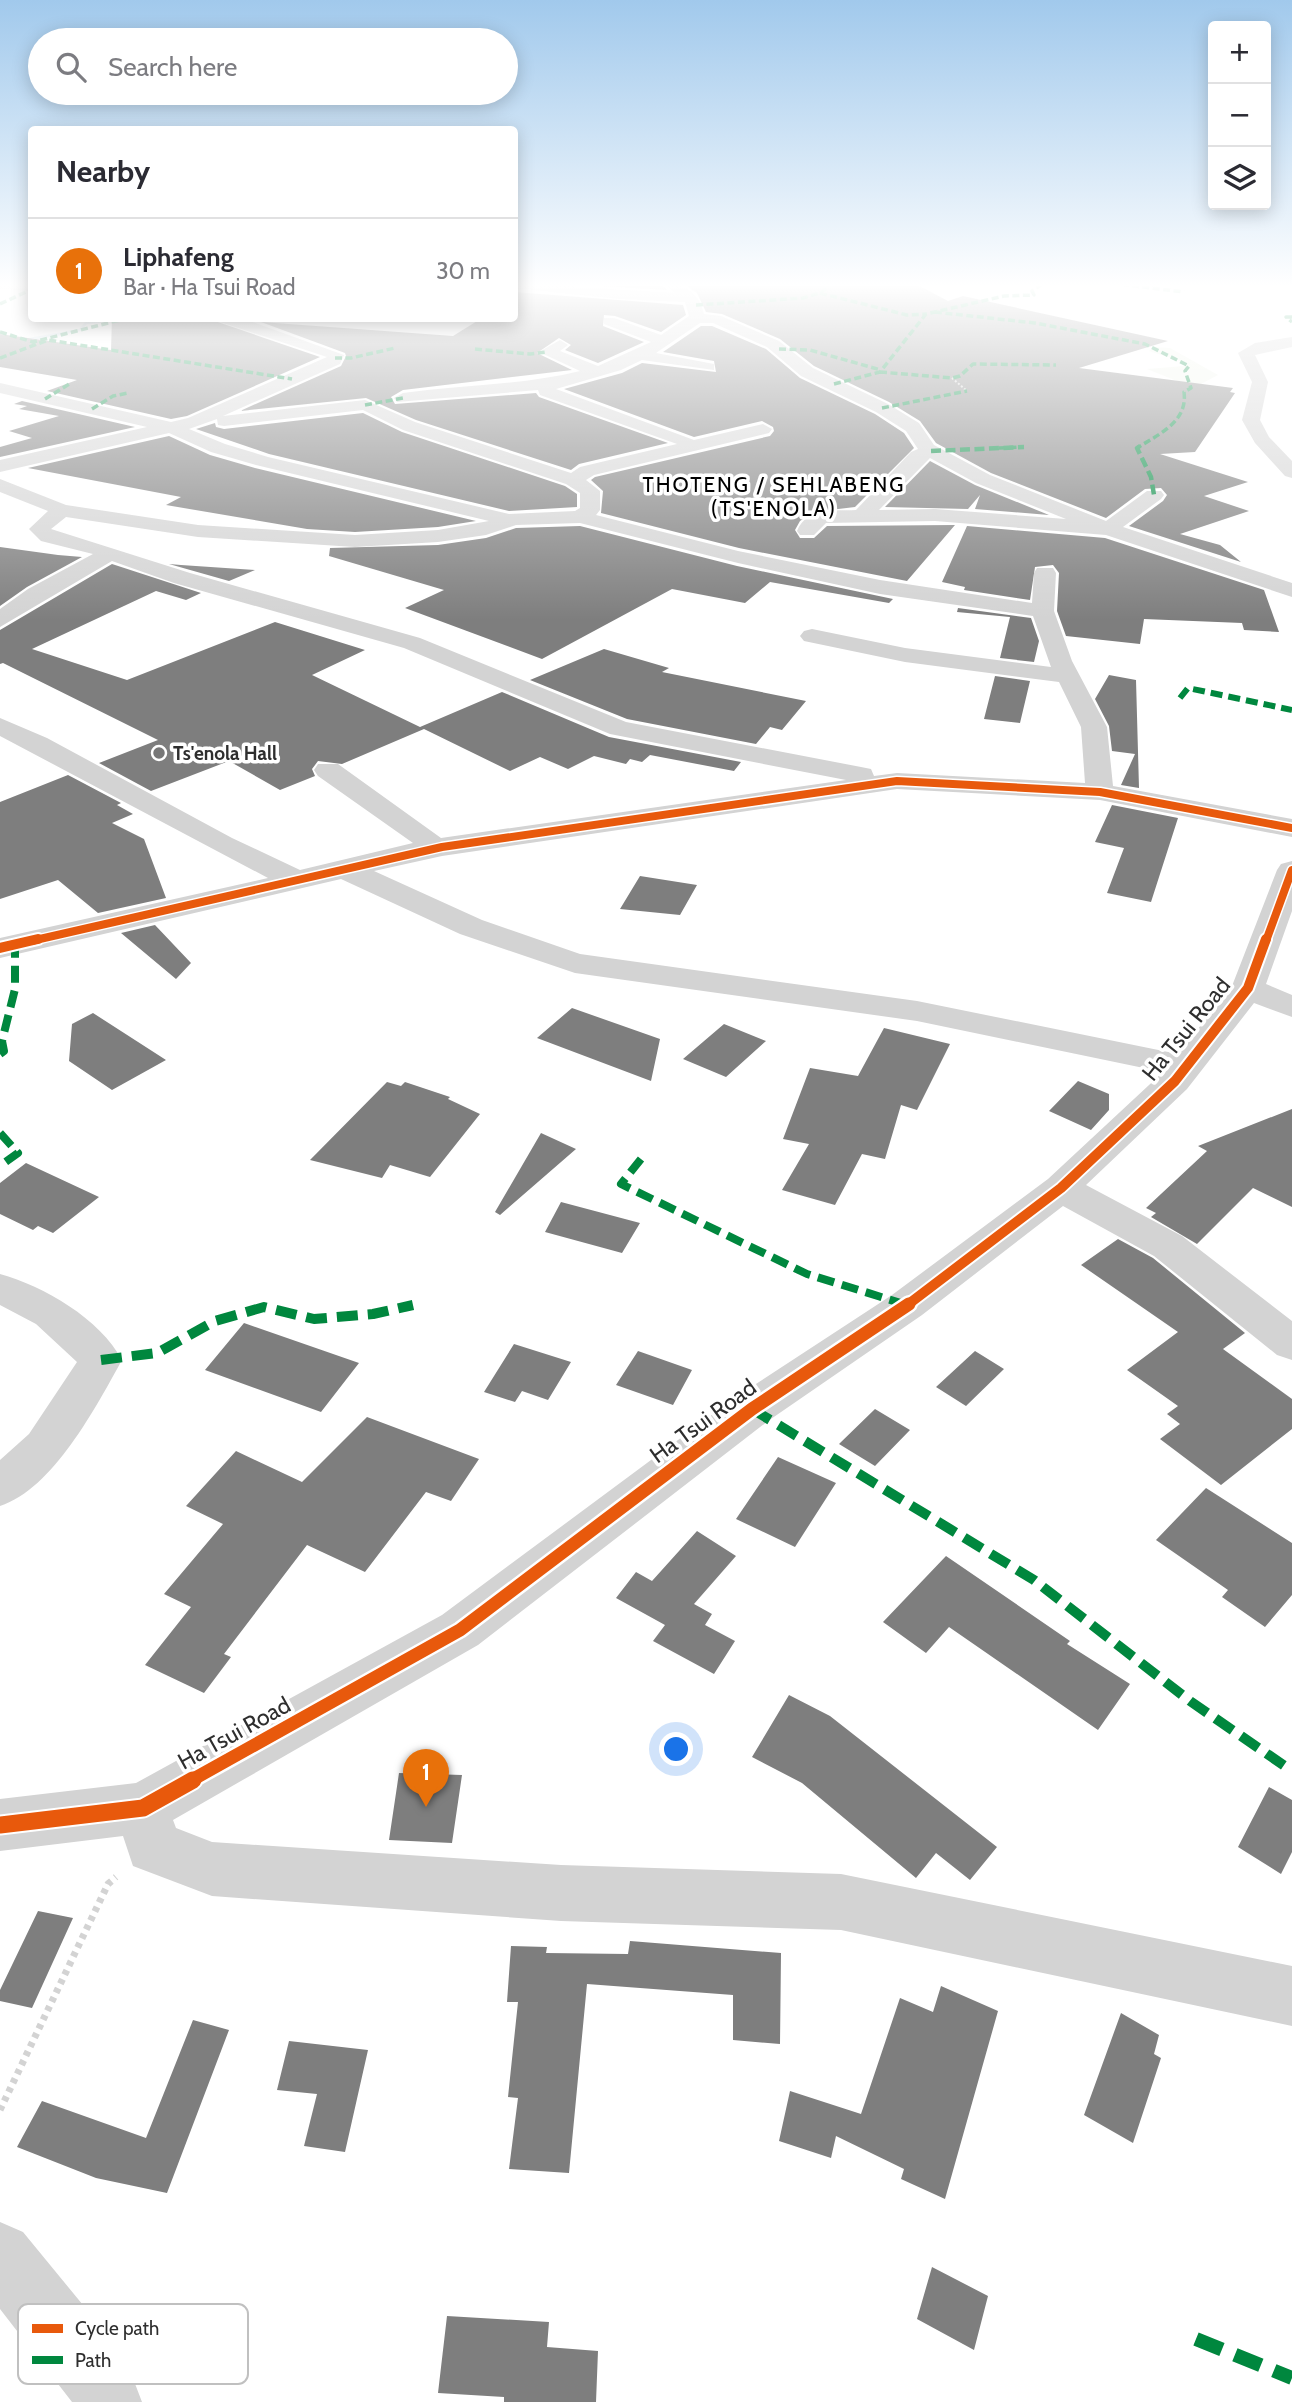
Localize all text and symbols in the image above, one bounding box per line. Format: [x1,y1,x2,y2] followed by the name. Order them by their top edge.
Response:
[1208,21,1271,210] map controls
[1208,21,1271,84] button: +
[28,28,518,105] search box
[52,48,90,86] icon: search
[108,51,237,83] text: Search here
[1208,84,1271,147] button: −
[1208,147,1271,210] button: layers
[56,153,150,190] text: Nearby
[123,241,234,273] text: Liphafeng
[75,257,83,285] text: 1
[436,257,490,285] text: 30 m
[123,273,296,301] text: Bar · Ha Tsui Road
[643,472,905,521] district label: THOTENG / SEHLABENG (TS'ENOLA)
[173,742,277,765] place label: Ts'enola Hall
[151,745,167,761] marker: Ts'enola Hall
[1136,972,1236,1086] street label: Ha Tsui Road
[644,1373,762,1469] street label: Ha Tsui Road
[173,1691,295,1775] street label: Ha Tsui Road
[659,1732,693,1766] your location
[403,1749,449,1807] pin: 1
[18,2304,248,2384] legend
[75,2317,159,2340] text: Cycle path
[75,2349,111,2372] text: Path

